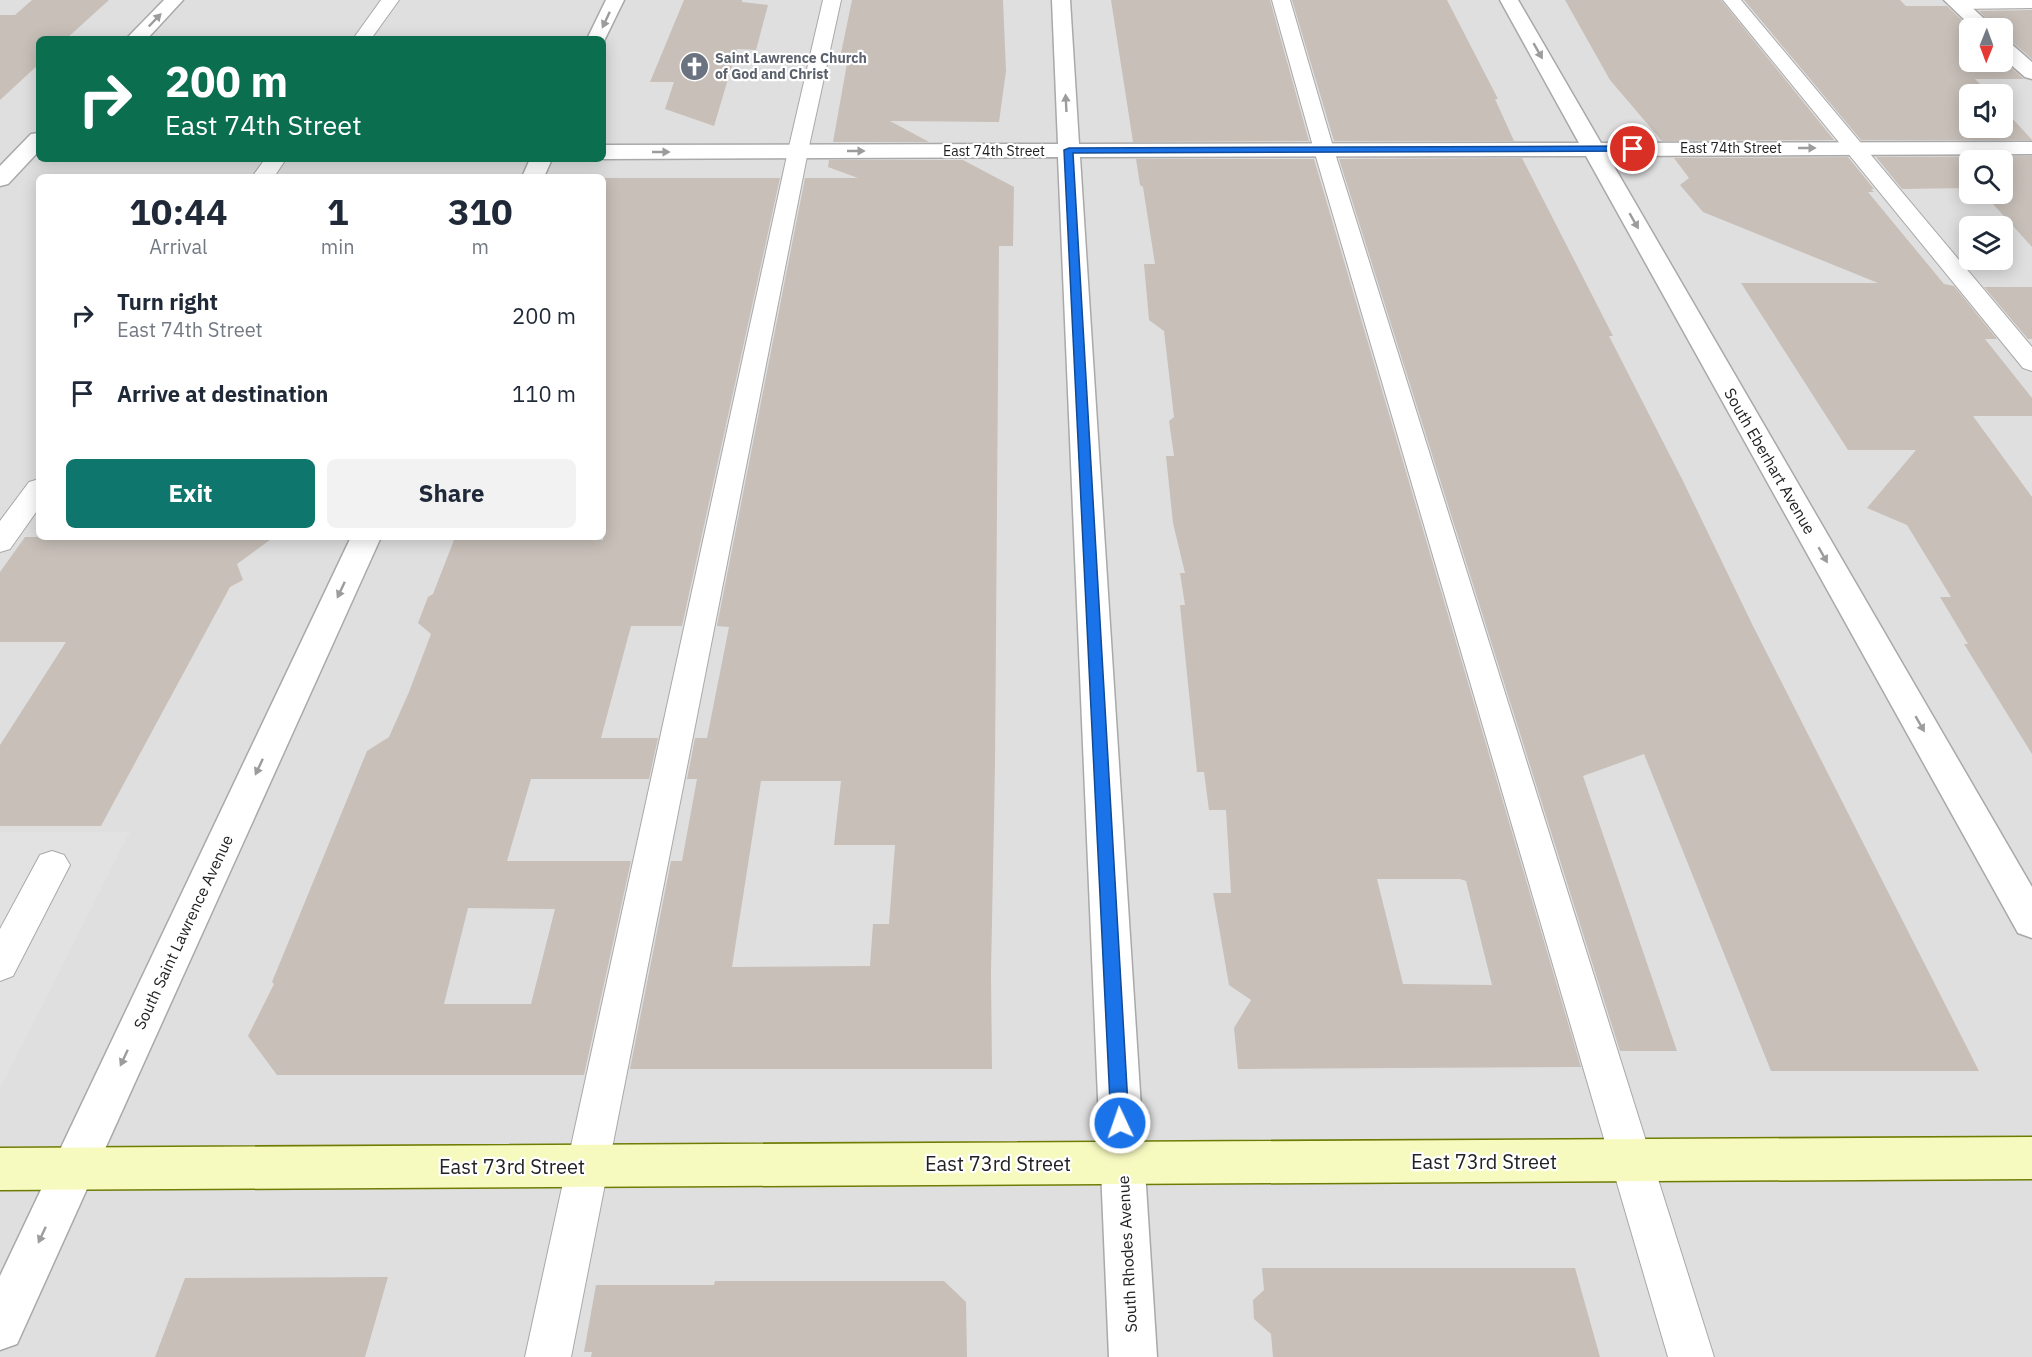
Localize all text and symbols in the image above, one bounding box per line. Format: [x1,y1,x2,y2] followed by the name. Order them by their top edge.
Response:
[601,11,610,28] one-way arrow
[147,13,161,27] one-way arrow
[1959,18,2013,72] north arrow
[1959,18,2013,270] map controls
[1533,43,1543,60] one-way arrow
[715,49,867,83] place label: Saint Lawrence Church of God and Christ
[678,50,710,82] church icon: Saint Lawrence Church of God and Christ
[165,54,288,109] text: 200 m
[66,60,144,138] icon: right
[1959,84,2013,138] button: sound
[1062,94,1071,113] one-way arrow
[165,107,362,142] text: East 74th Street
[1607,123,1658,174] pin
[1616,132,1649,165] icon: arrive
[1680,139,1782,157] street label: East 74th Street
[943,142,1045,160] street label: East 74th Street
[1798,143,1817,153] one-way arrow
[847,146,866,156] one-way arrow
[652,147,671,157] one-way arrow
[1959,150,2013,204] button: search
[129,188,228,235] text: 10:44
[327,188,349,235] text: 1
[448,188,513,235] text: 310
[1629,212,1639,229] one-way arrow
[1959,216,2013,270] button: layers
[149,233,208,260] text: Arrival
[321,233,355,260] text: min
[472,233,489,260] text: m
[117,287,218,316] text: Turn right
[66,299,99,332] icon: right
[512,301,576,330] text: 200 m
[117,316,263,343] text: East 74th Street
[66,377,99,410] icon: arrive
[117,379,328,408] text: Arrive at destination
[512,379,576,408] text: 110 m
[1720,384,1820,538] street label: South Eberhart Avenue
[66,459,315,528] button: Exit
[327,459,576,528] button: Share
[1818,546,1828,563] one-way arrow
[337,582,346,599] one-way arrow
[1914,716,1925,732] one-way arrow
[254,758,264,776] one-way arrow
[129,831,237,1033] street label: South Saint Lawrence Avenue
[120,1050,129,1067] one-way arrow
[1088,1091,1152,1155] position arrow
[1411,1148,1557,1175] street label: East 73rd Street
[925,1150,1071,1177] street label: East 73rd Street
[439,1153,585,1180] street label: East 73rd Street
[1113,1175,1141,1333] street label: South Rhodes Avenue
[38,1227,47,1244] one-way arrow

